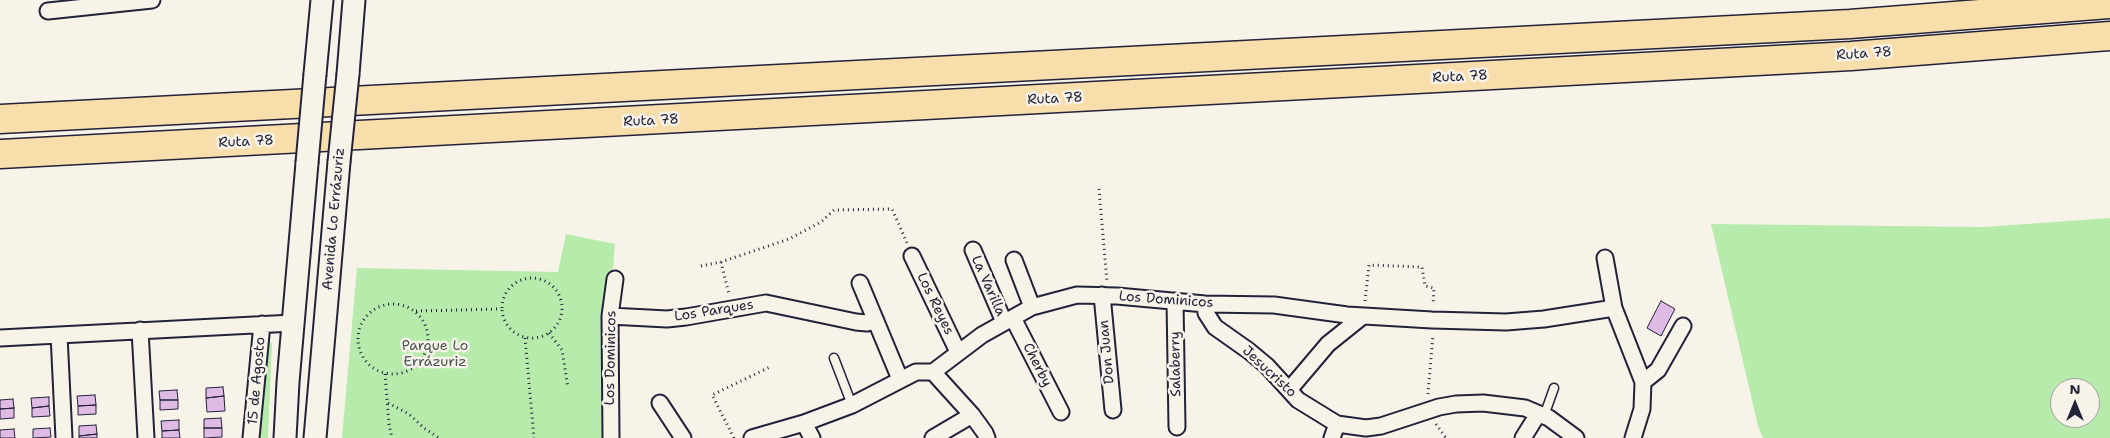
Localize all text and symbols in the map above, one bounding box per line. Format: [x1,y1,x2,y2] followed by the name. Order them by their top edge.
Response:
[1836,44,1892,64] street label: Ruta 78
[1432,67,1488,87] street label: Ruta 78
[1027,89,1083,109] street label: Ruta 78
[623,111,679,131] street label: Ruta 78
[218,132,274,152] street label: Ruta 78
[319,147,349,291] street label: Avenida Lo Errázuriz
[967,253,1009,319] street label: La Varilla
[913,270,957,338] street label: Los Reyes
[1118,288,1214,312] street label: Los Dominicos
[673,296,755,326] street label: Los Parques
[602,310,620,406] street label: Los Dominicos
[1096,319,1118,385] street label: Don Juan
[1167,331,1185,397] street label: Salaberry
[245,336,269,426] street label: 15 de Agosto
[402,338,468,371] park label: Parque Lo Errázuriz
[1019,340,1055,390] street label: Cherby
[1238,343,1300,401] street label: Jesucristo
[2050,378,2100,428] north arrow
[2069,380,2081,398] text: N

